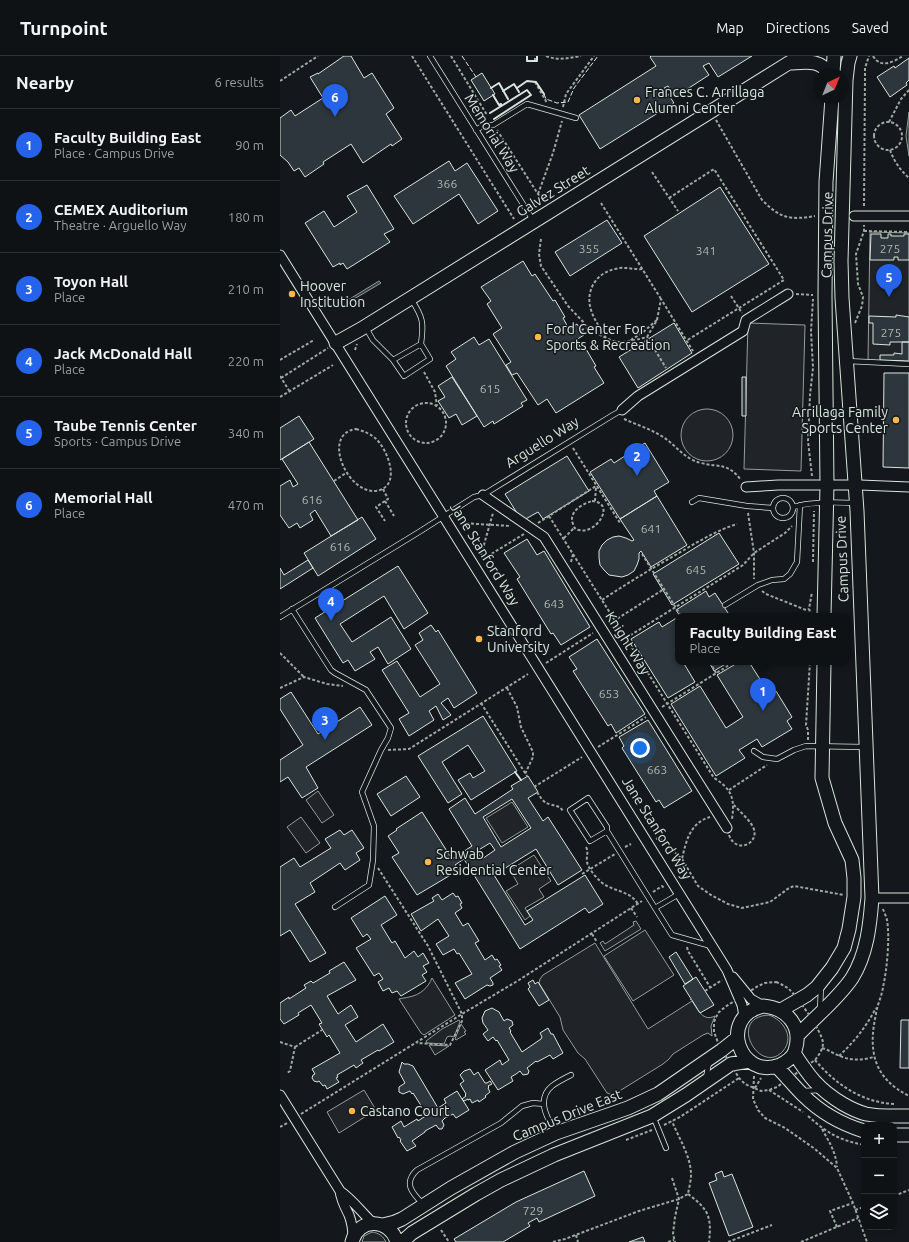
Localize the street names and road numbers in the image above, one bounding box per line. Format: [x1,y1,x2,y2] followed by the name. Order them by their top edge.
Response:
[461,91,523,175] street label: Memorial Way
[513,162,593,220] street label: Galvez Street
[818,192,836,278] street label: Campus Drive
[502,413,582,471] street label: Arguello Way
[447,500,523,608] street label: Jane Stanford Way
[832,516,852,602] street label: Campus Drive
[602,609,654,678] street label: Knight Way
[619,774,695,882] street label: Jane Stanford Way
[510,1086,624,1144] street label: Campus Drive East

